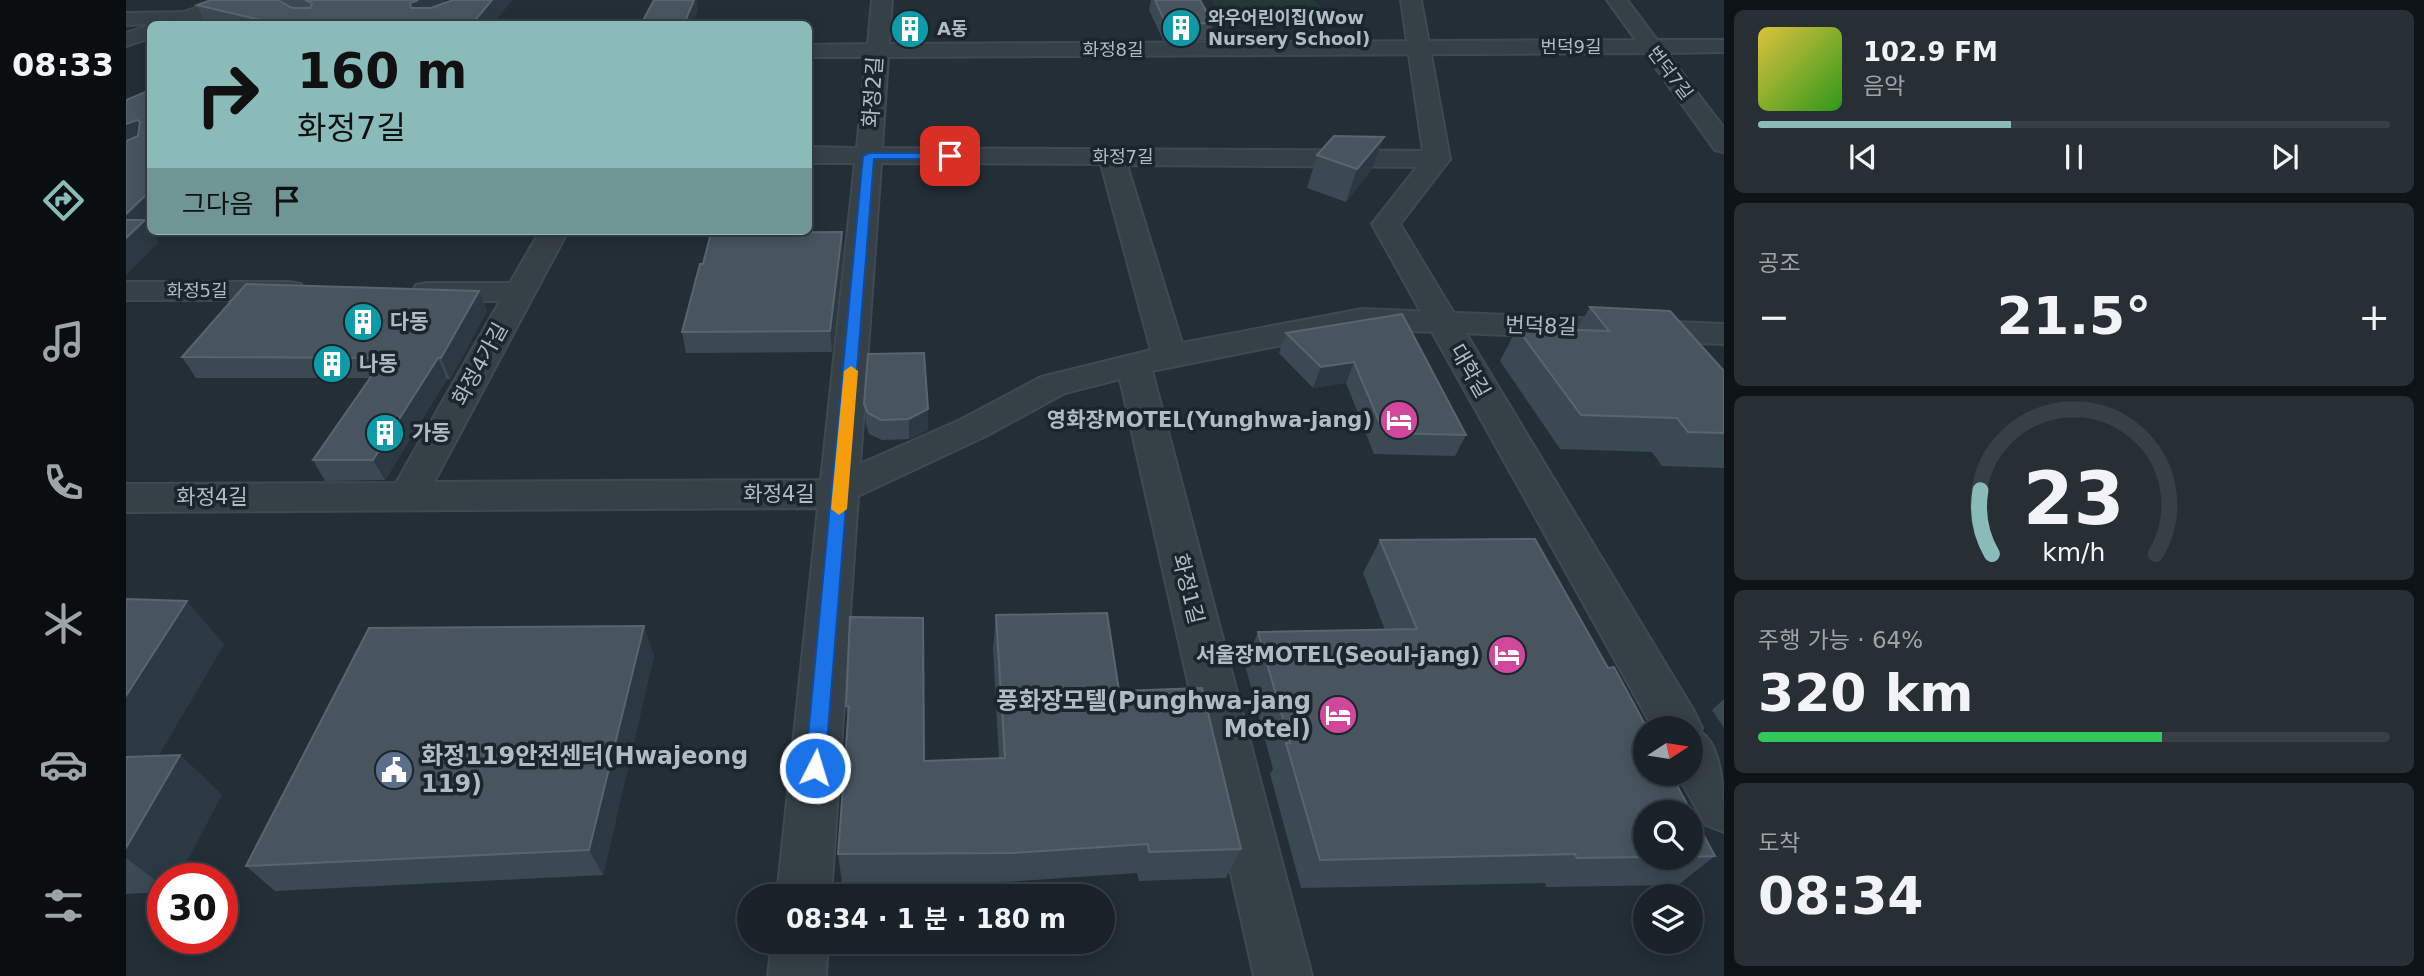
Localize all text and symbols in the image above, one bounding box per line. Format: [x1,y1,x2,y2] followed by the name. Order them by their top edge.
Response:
[1160,7,1202,49] building icon: 와우어린이집(Wow Nursery School)
[1208,7,1370,49] place label: 와우어린이집(Wow Nursery School)
[889,8,931,50] building icon: A동
[937,18,968,39] place label: A동
[1540,36,1602,57] street label: 번덕9길
[1863,37,1998,67] text: 102.9 FM
[1082,39,1144,60] street label: 화정8길
[1644,42,1697,103] street label: 번덕7길
[297,43,467,100] text: 160 m
[12,46,114,84] text: 08:33
[182,49,273,140] icon: right
[859,56,887,128] street label: 화정2길
[1863,73,1905,99] text: 음악
[297,109,406,147] text: 화정7길
[920,126,980,186] pin
[931,137,969,175] icon: arrive
[1844,138,1882,176] icon: previous
[2055,138,2093,176] icon: pause
[2266,138,2304,176] icon: next
[1092,146,1154,167] street label: 화정7길
[39,176,88,225] icon: directions
[268,182,306,220] icon: arrive
[182,189,254,219] text: 그다음
[1758,250,1800,276] text: 공조
[166,280,228,301] street label: 화정5길
[1997,286,2151,346] text: 21.5°
[1758,295,1790,339] text: −
[2358,295,2390,339] text: +
[342,301,384,343] building icon: 다동
[390,310,429,334] place label: 다동
[1505,313,1577,339] street label: 번덕8길
[39,317,88,366] icon: music
[448,319,512,409] street label: 화정4가길
[1445,340,1495,402] street label: 대학길
[311,343,353,385] building icon: 나동
[359,352,398,376] place label: 나동
[1378,399,1420,441] hotel icon: 영화장MOTEL(Yunghwa-jang)
[1047,408,1372,432] place label: 영화장MOTEL(Yunghwa-jang)
[364,412,406,454] building icon: 가동
[412,421,451,445] place label: 가동
[2023,456,2125,541] text: 23
[39,458,88,507] icon: phone
[743,482,815,506] street label: 화정4길
[176,485,248,509] street label: 화정4길
[2042,538,2106,567] text: km/h
[1168,551,1208,627] street label: 화정1길
[39,599,88,648] icon: climate
[1758,627,1923,653] text: 주행 가능 · 64%
[1486,634,1528,676] hotel icon: 서울장MOTEL(Seoul-jang)
[1196,643,1480,667] place label: 서울장MOTEL(Seoul-jang)
[1758,663,1973,723] text: 320 km
[997,687,1311,743] place label: 풍화장모텔(Punghwa-jang Motel)
[1317,694,1359,736] hotel icon: 풍화장모텔(Punghwa-jang Motel)
[1633,716,1703,786] north arrow
[1633,716,1703,954] map controls
[778,731,852,805] position arrow
[39,740,88,789] icon: car
[421,742,748,798] place label: 화정119안전센터(Hwajeong 119)
[373,749,415,791] public building icon: 화정119안전센터(Hwajeong 119)
[1633,800,1703,870] button: search
[1758,830,1800,856] text: 도착
[147,863,238,954] speed limit sign: 30
[1758,866,1924,926] text: 08:34
[39,881,88,930] icon: filters
[1633,884,1703,954] button: layers
[786,904,1066,934] text: 08:34 · 1 분 · 180 m

